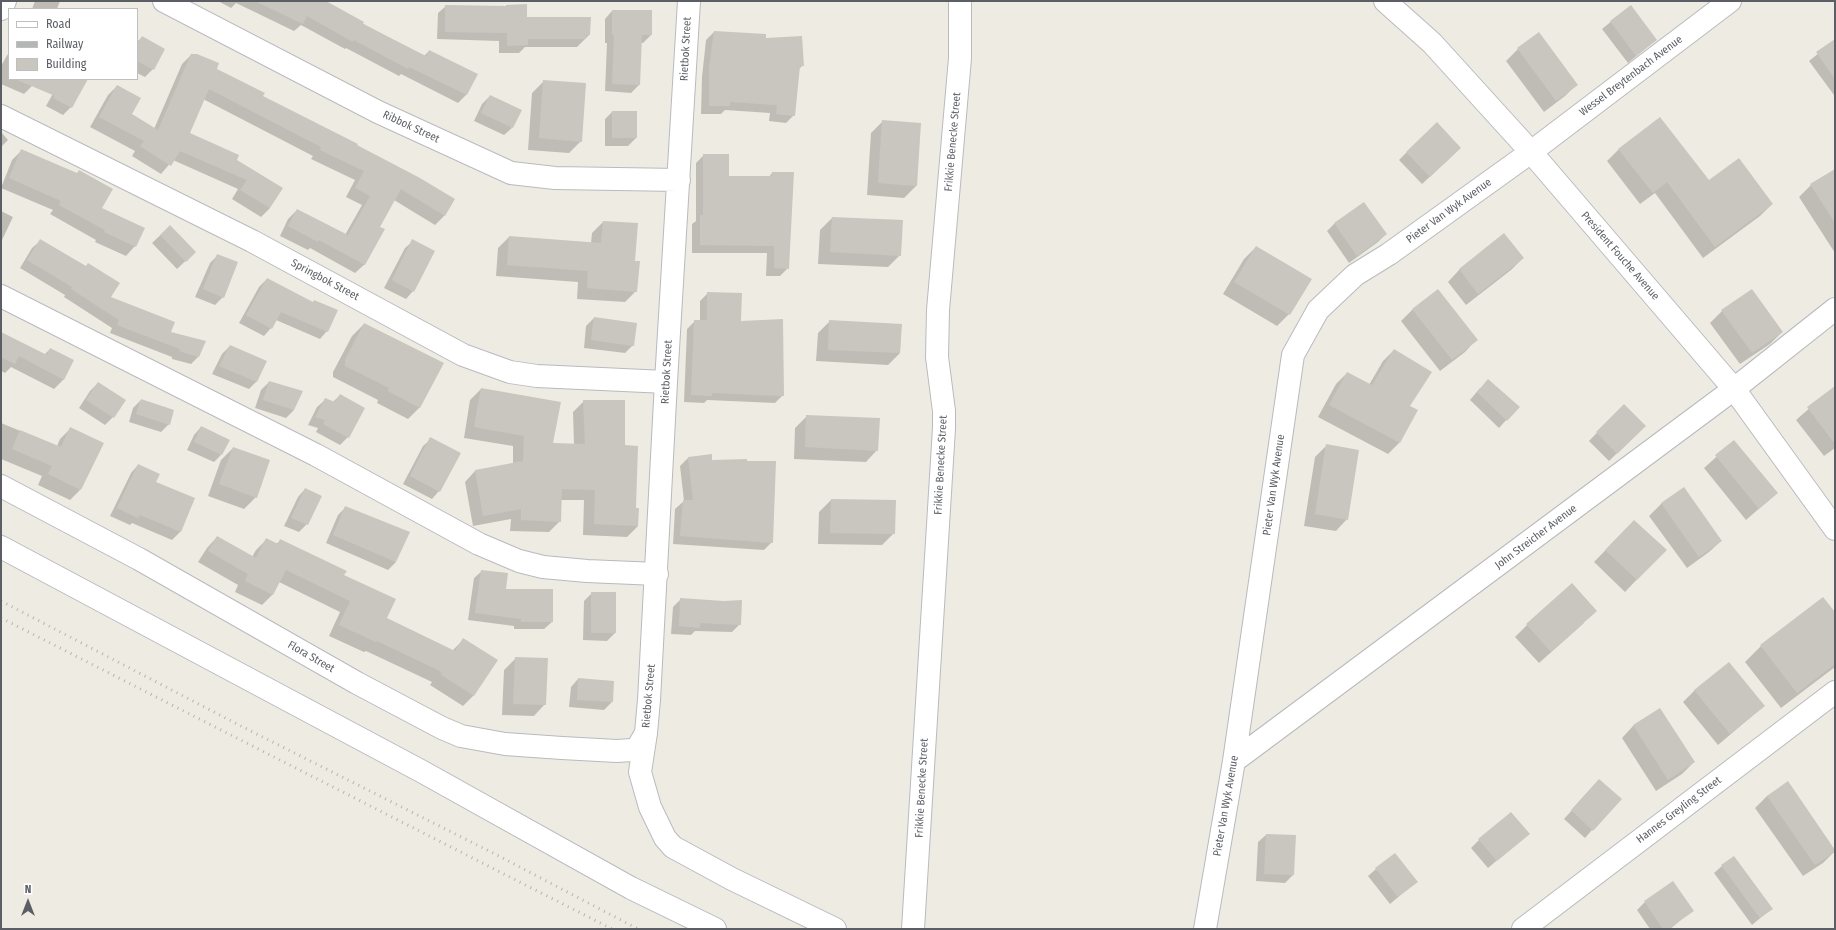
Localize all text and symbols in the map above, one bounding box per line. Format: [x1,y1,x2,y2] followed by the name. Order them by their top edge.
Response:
[8,8,138,80] legend
[46,17,71,31] text: Road
[678,17,694,81] street label: Rietbok Street
[1577,33,1685,119] street label: Wessel Breytenbach Avenue
[46,37,83,51] text: Railway
[46,57,86,71] text: Building
[942,92,964,192] street label: Frikkie Benecke Street
[381,108,441,146] street label: Ribbok Street
[1404,176,1494,246] street label: Pieter Van Wyk Avenue
[1578,209,1662,303] street label: President Fouche Avenue
[289,257,361,303] street label: Springbok Street
[659,340,675,404] street label: Rietbok Street
[932,415,950,515] street label: Frikkie Benecke Street
[1260,434,1288,536] street label: Pieter Van Wyk Avenue
[1492,502,1580,572] street label: John Streicher Avenue
[285,638,337,676] street label: Flora Street
[640,663,658,729] street label: Rietbok Street
[913,738,931,838] street label: Frikkie Benecke Street
[1211,755,1241,857] street label: Pieter Van Wyk Avenue
[1634,774,1724,846] street label: Hannes Greyling Street
[8,882,48,922] north arrow
[25,883,31,896] text: N

